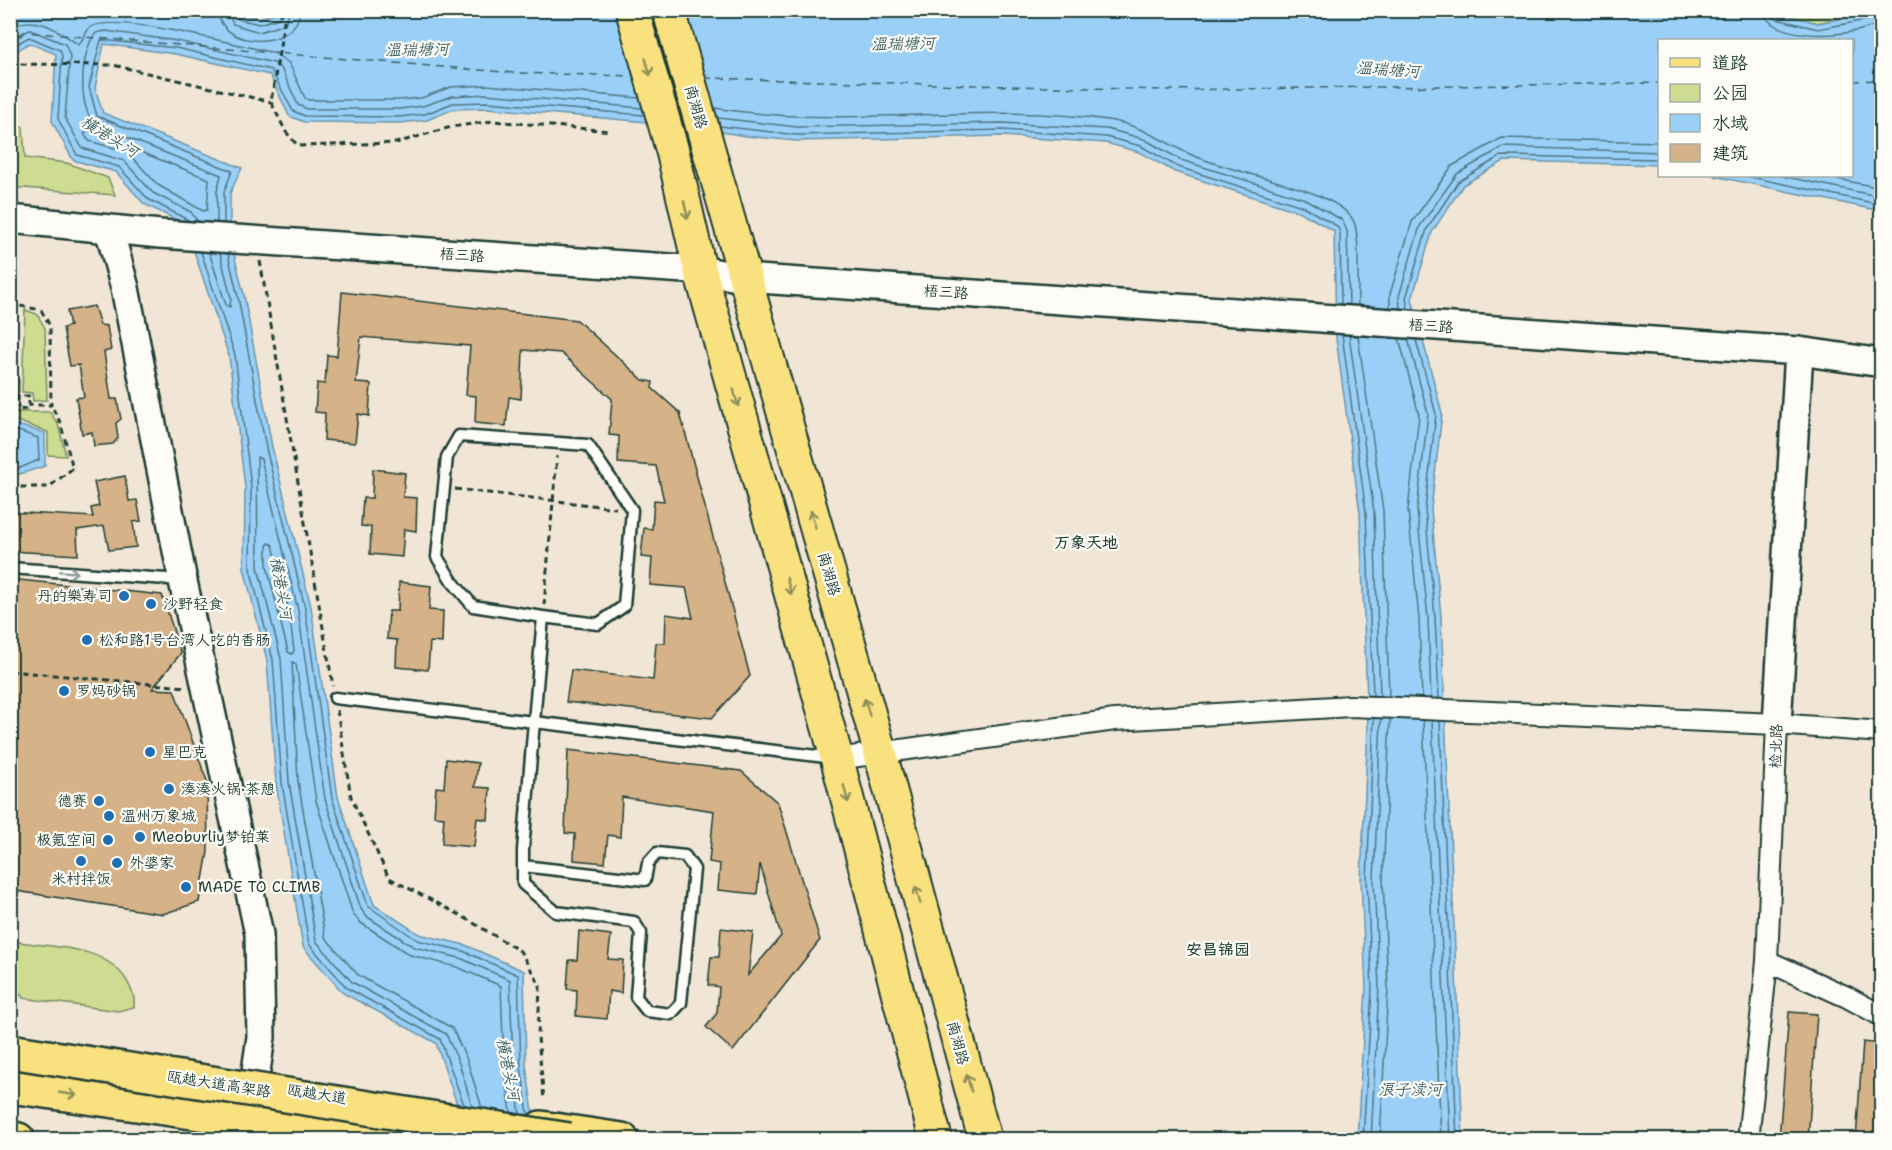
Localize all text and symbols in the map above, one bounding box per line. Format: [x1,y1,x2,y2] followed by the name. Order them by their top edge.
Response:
[871,32,938,55] water label: 温瑞塘河
[385,38,452,61] water label: 温瑞塘河
[1658,39,1853,177] legend
[1712,51,1748,75] text: 道路
[643,57,654,76] one-way arrow
[1355,57,1424,82] water label: 温瑞塘河
[1712,81,1748,105] text: 公园
[680,83,712,131] street label: 南湖路
[77,111,145,164] water label: 横港头河
[1712,111,1748,135] text: 水域
[1712,141,1748,165] text: 建筑
[681,199,692,219] one-way arrow
[439,243,485,267] street label: 梧三路
[923,280,969,304] street label: 梧三路
[1408,314,1454,338] street label: 梧三路
[731,388,742,407] one-way arrow
[807,510,818,529] one-way arrow
[1054,532,1118,553] district label: 万象天地
[813,550,845,598] street label: 南湖路
[266,555,298,624] water label: 横港头河
[58,567,78,578] one-way arrow
[783,576,795,595] one-way arrow
[37,586,112,606] place label: 丹的樂寿司
[117,589,131,603] marker: 丹的樂寿司
[163,594,223,614] place label: 沙野轻食
[144,597,158,611] marker: 沙野轻食
[99,630,270,650] place label: 松和路1号台湾人吃的香肠
[80,633,94,647] marker: 松和路1号台湾人吃的香肠
[76,681,136,701] place label: 罗妈砂锅
[57,684,71,698] marker: 罗妈砂锅
[861,698,872,717] one-way arrow
[1765,723,1787,769] street label: 检北路
[162,742,207,762] place label: 星巴克
[143,745,157,759] marker: 星巴克
[181,779,275,799] place label: 湊湊火锅·茶憩
[162,782,176,796] marker: 湊湊火锅·茶憩
[841,784,853,803] one-way arrow
[57,791,87,811] place label: 德赛
[92,794,106,808] marker: 德赛
[121,806,196,826] place label: 温州万象城
[102,809,116,823] marker: 温州万象城
[152,827,270,847] place label: Meoburliy梦铂莱
[36,830,96,850] place label: 极氪空间
[133,830,147,844] marker: Meoburliy梦铂莱
[101,833,115,847] marker: 极氪空间
[129,853,174,873] place label: 外婆家
[74,854,88,868] marker: 米村拌饭
[110,856,124,870] marker: 外婆家
[51,869,111,889] place label: 米村拌饭
[198,877,320,897] place label: MADE TO CLIMB
[179,880,193,894] marker: MADE TO CLIMB
[912,886,923,905] one-way arrow
[1186,939,1250,960] district label: 安昌锦园
[943,1019,973,1067] street label: 南湖路
[492,1036,525,1105] water label: 横港头河
[166,1066,272,1102] street label: 瓯越大道高架路
[963,1074,974,1093] one-way arrow
[286,1079,348,1109] street label: 瓯越大道
[1378,1079,1445,1100] water label: 浪子渎河
[58,1089,78,1100] one-way arrow

